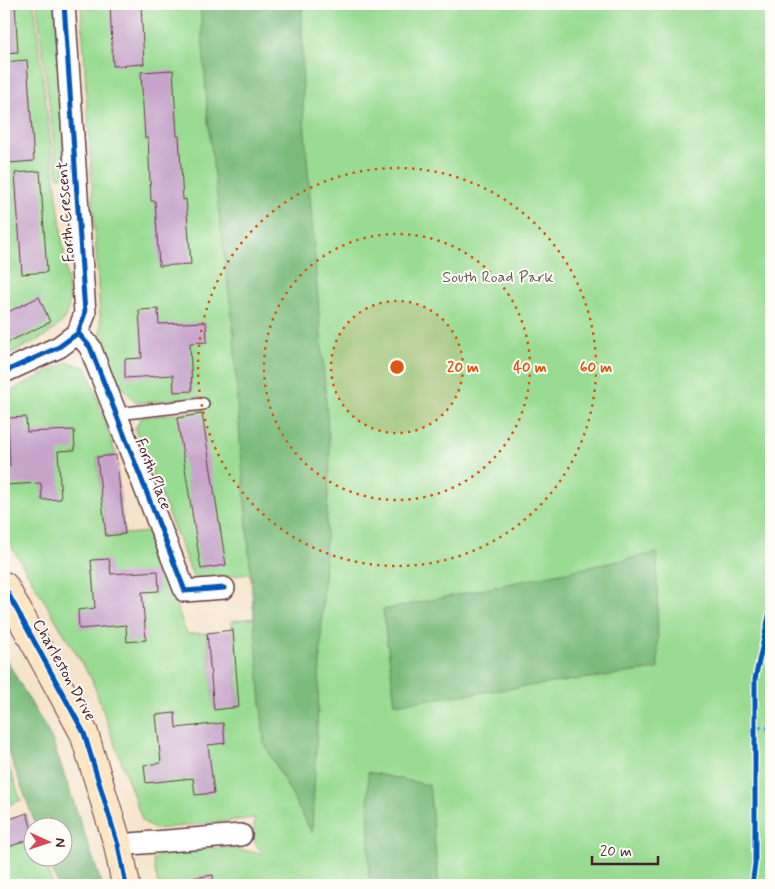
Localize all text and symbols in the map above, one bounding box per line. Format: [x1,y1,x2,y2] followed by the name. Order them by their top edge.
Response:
[52,160,80,263] street label: Forth Crescent
[442,267,554,288] park label: South Road Park
[388,358,406,376] centre of rings
[447,358,479,378] text: 20 m
[513,358,547,378] text: 40 m
[580,358,612,378] text: 60 m
[130,435,176,513] street label: Forth Place
[27,615,101,725] street label: Charleston Drive
[22,816,72,866] north arrow
[592,834,659,866] scale bar
[51,837,69,848] text: N
[600,842,632,862] text: 20 m

